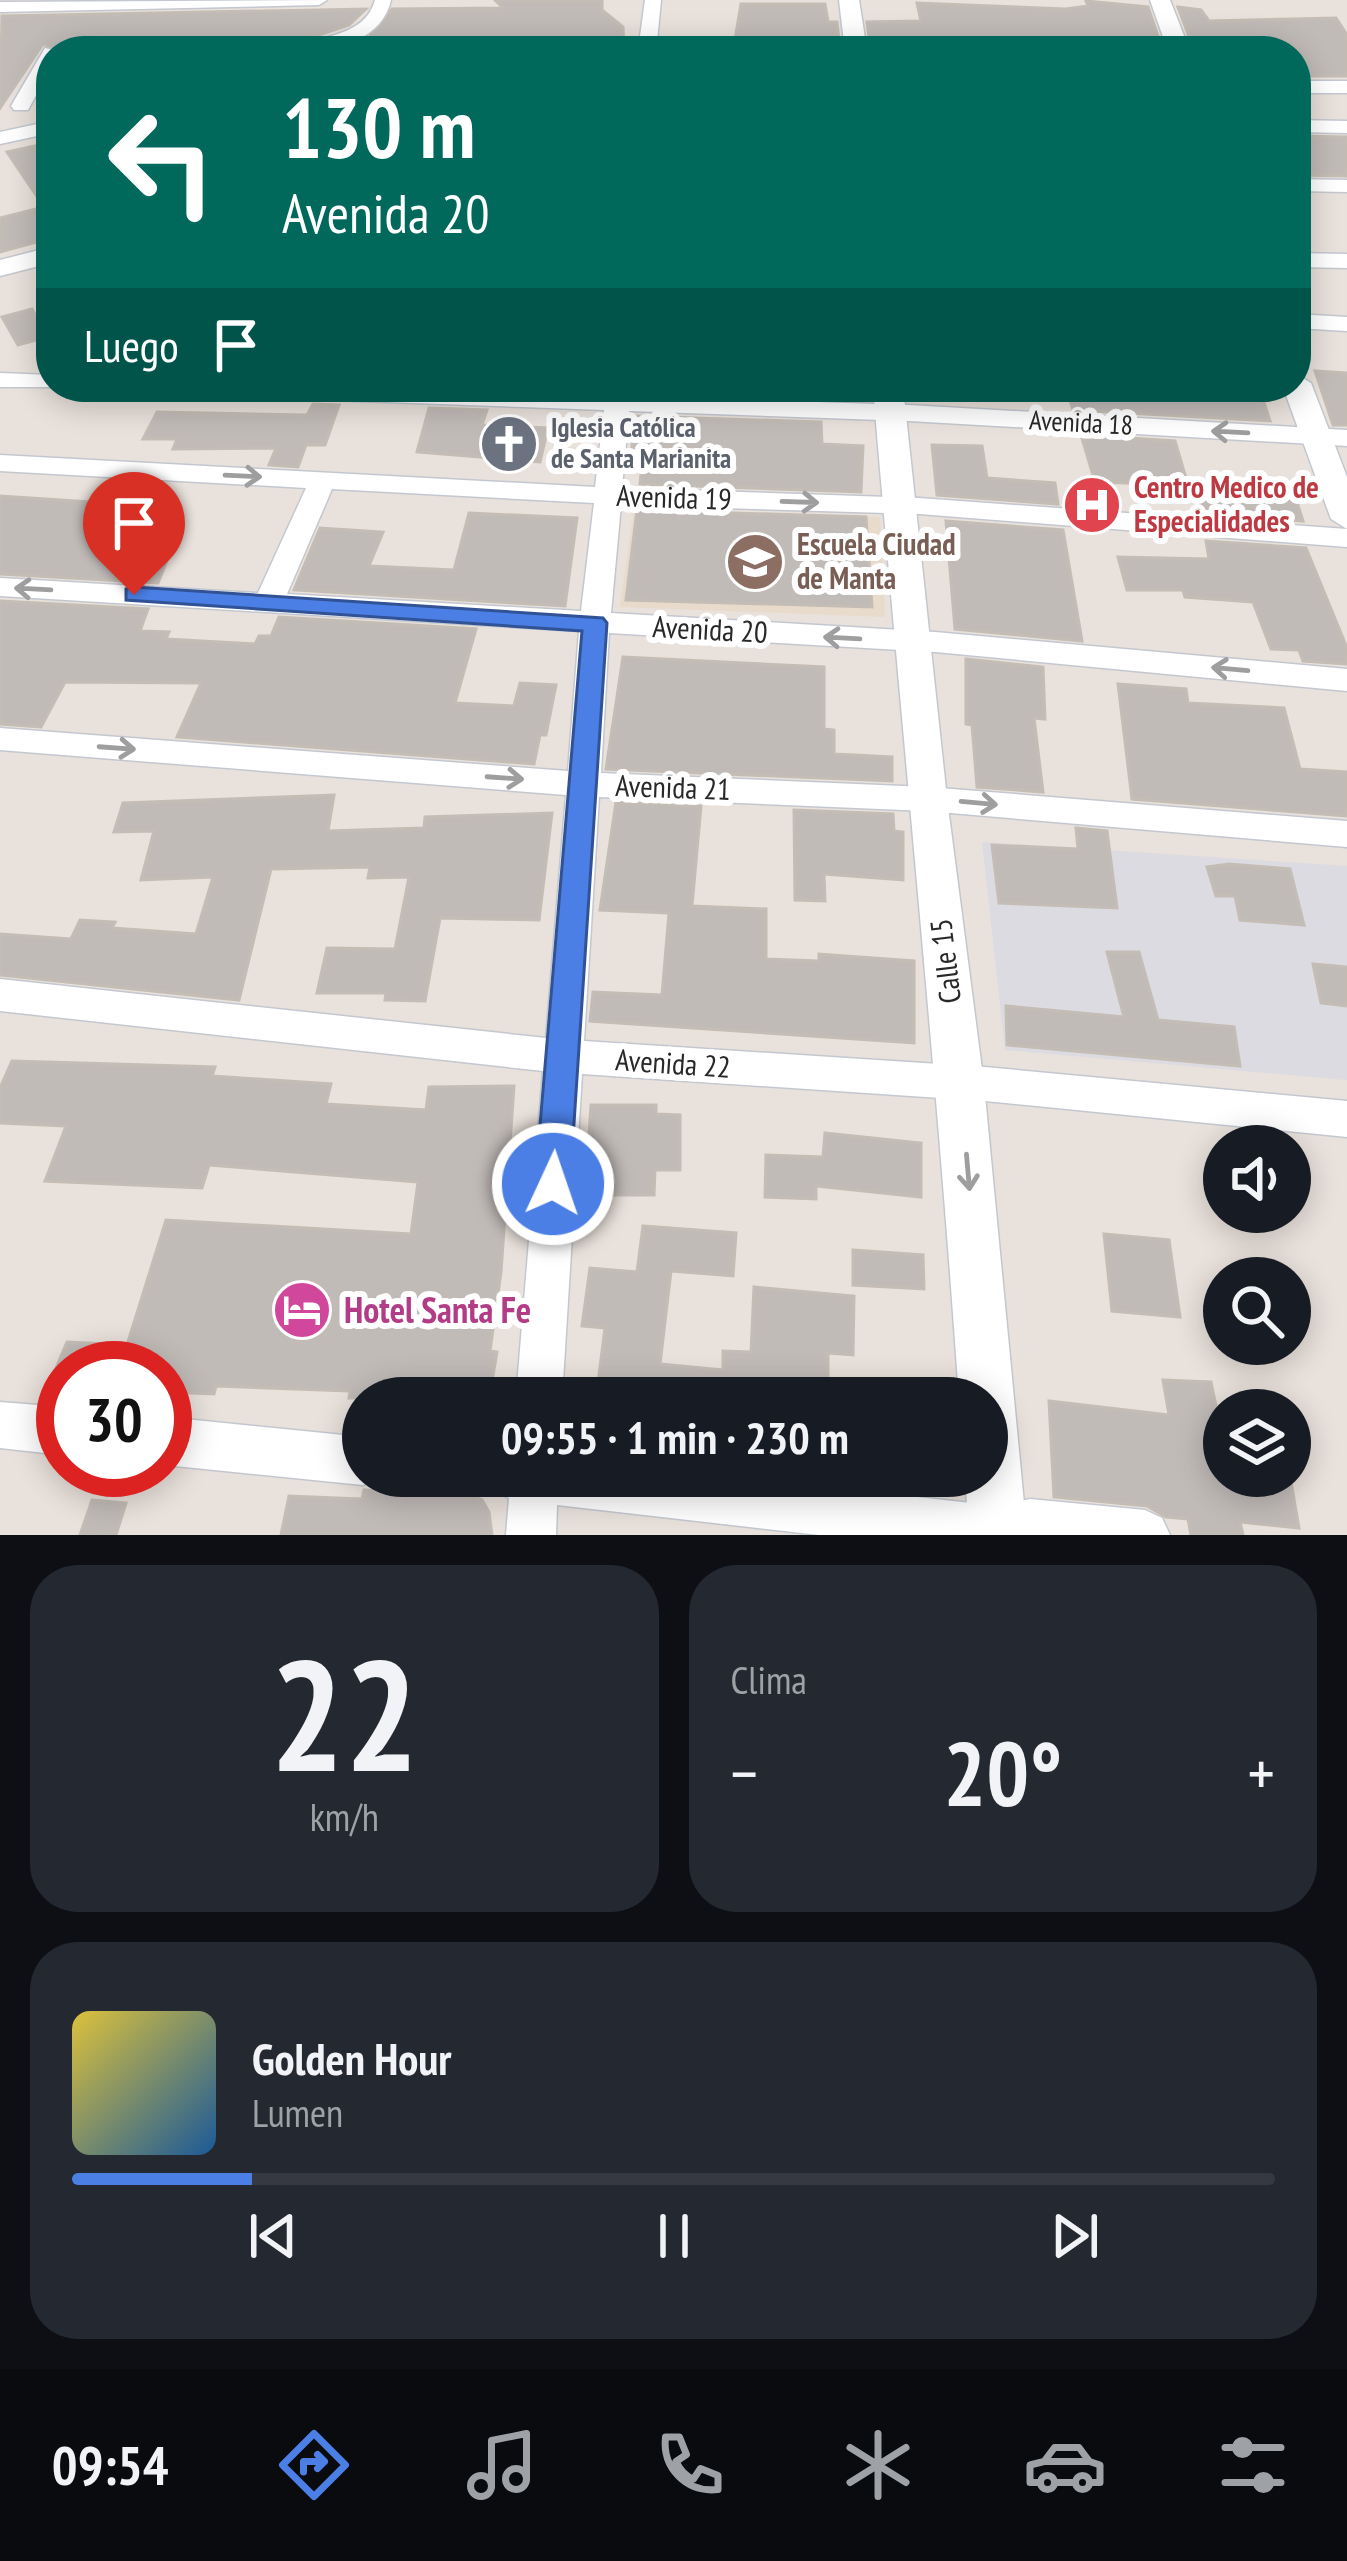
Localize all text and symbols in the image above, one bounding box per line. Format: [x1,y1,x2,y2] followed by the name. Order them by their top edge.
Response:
[282,72,475,181] text: 130 m
[84,84,240,240] icon: left
[282,178,490,248] text: Avenida 20
[203,312,269,378] icon: arrive
[84,316,179,374] text: Luego
[1028,402,1134,442] street label: Avenida 18
[551,410,731,475] place label: Iglesia Católica de Santa Marianita
[478,413,540,475] church icon: Iglesia Católica de Santa Marianita
[1211,420,1250,443] one-way arrow
[223,465,262,488] one-way arrow
[1134,467,1319,540] place label: Centro Medico de Especialidades
[83,472,185,595] pin
[1061,474,1123,536] hospital icon: Centro Medico de Especialidades
[616,475,732,518] street label: Avenida 19
[101,490,167,556] icon: arrive
[780,491,819,514] one-way arrow
[797,524,956,597] place label: Escuela Ciudad de Manta
[724,531,786,593] school or university icon: Escuela Ciudad de Manta
[14,577,53,600] one-way arrow
[651,606,769,651] street label: Avenida 20
[823,626,862,649] one-way arrow
[1212,657,1251,680] one-way arrow
[97,736,136,759] one-way arrow
[615,765,731,808] street label: Avenida 21
[485,766,524,789] one-way arrow
[959,792,998,815] one-way arrow
[920,917,969,1006] street label: Calle 15
[614,1039,732,1086] street label: Avenida 22
[490,1121,616,1247] position arrow
[1203,1125,1311,1497] map controls
[1203,1125,1311,1233] button: sound
[957,1152,980,1191] one-way arrow
[1203,1257,1311,1365] button: search
[271,1279,333,1341] hotel icon: Hotel Santa Fe
[344,1286,531,1333] place label: Hotel Santa Fe
[36,1341,192,1497] speed limit sign: 30
[1203,1389,1311,1497] button: layers
[501,1408,849,1466] text: 09:55 · 1 min · 230 m
[270,1612,419,1814] text: 22
[731,1654,807,1705] text: Clima
[943,1714,1062,1831] text: 20°
[731,1730,758,1815] text: −
[1248,1730,1275,1815] text: +
[310,1791,379,1842] text: km/h
[252,2029,452,2087] text: Golden Hour
[252,2087,343,2138] text: Lumen
[240,2203,306,2269] icon: previous
[641,2203,707,2269] icon: pause
[1042,2203,1108,2269] icon: next
[272,2423,356,2507] icon: directions
[460,2423,544,2507] icon: music
[648,2423,732,2507] icon: phone
[836,2423,920,2507] icon: climate
[1023,2423,1107,2507] icon: car
[1211,2423,1295,2507] icon: filters
[52,2430,169,2500] text: 09:54

